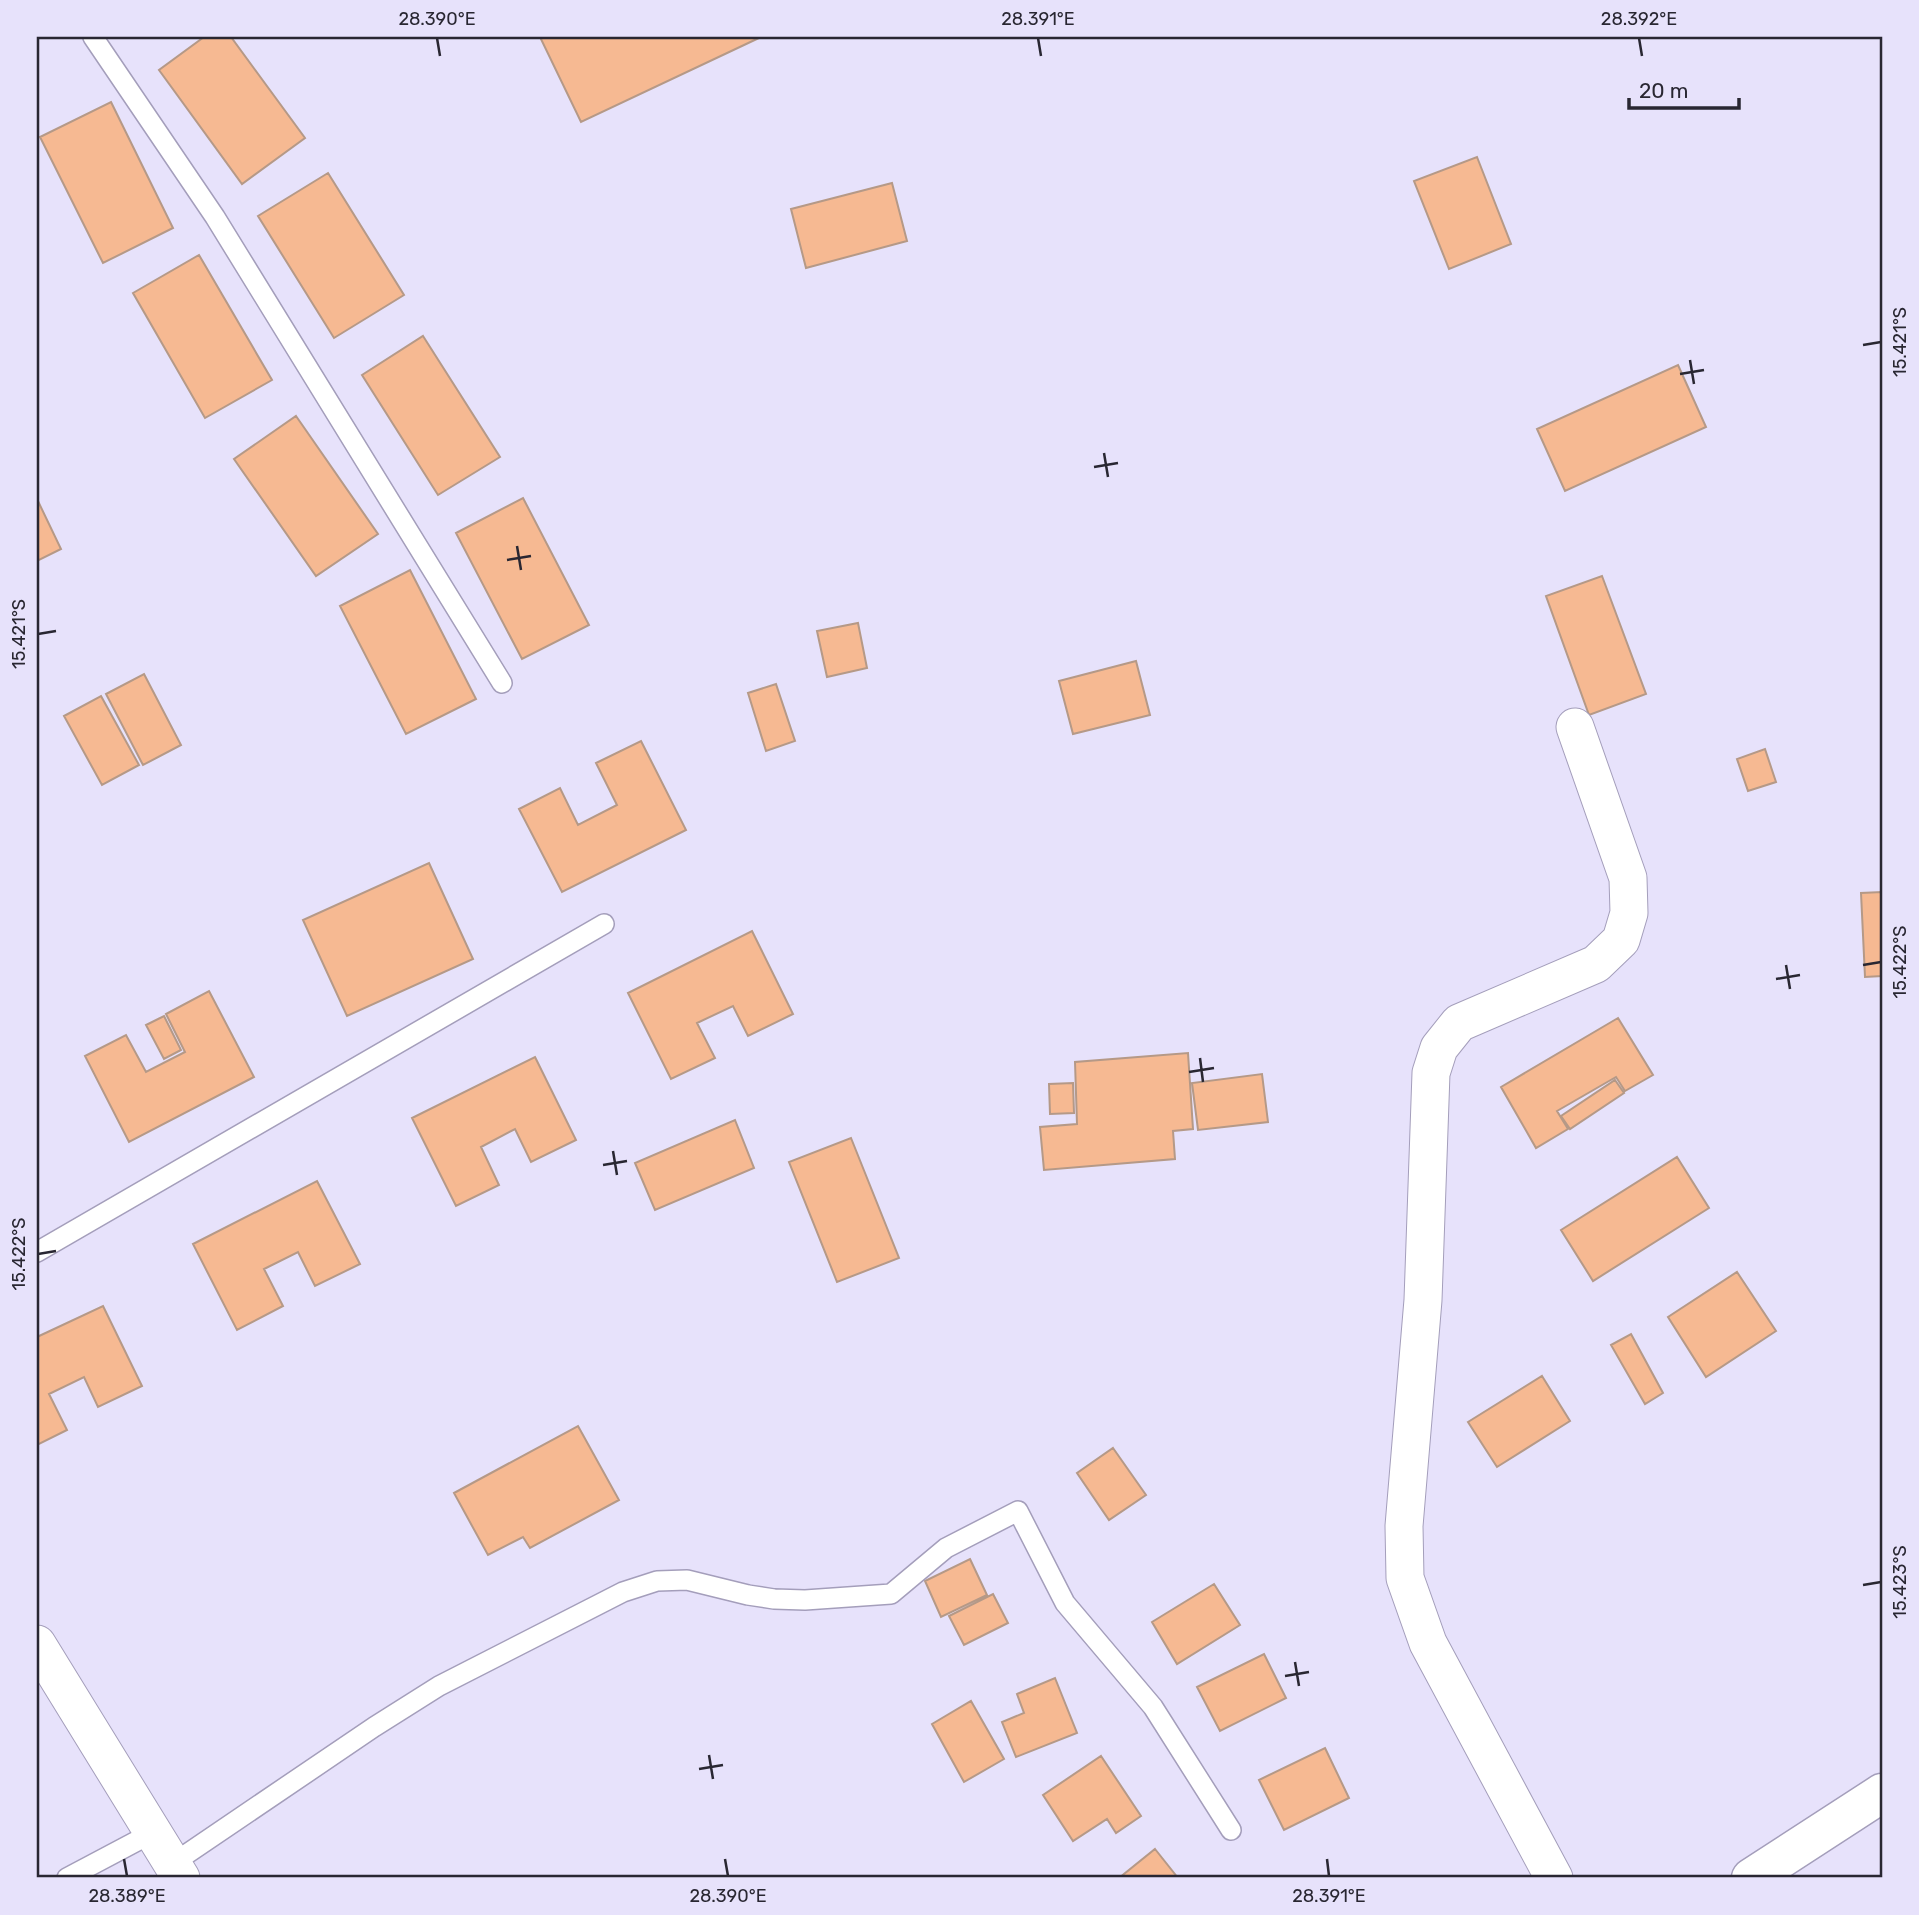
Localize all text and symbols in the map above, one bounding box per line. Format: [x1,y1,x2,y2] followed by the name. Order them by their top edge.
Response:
[398,8,476,30] text: 28.390°E
[1001,8,1075,30] text: 28.391°E
[1601,8,1677,30] text: 28.392°E
[1629,66,1739,110] scale bar
[1639,78,1688,103] text: 20 m
[1889,307,1911,377] text: 15.421°S
[8,599,30,669] text: 15.421°S
[1889,926,1911,998] text: 15.422°S
[8,1218,30,1290] text: 15.422°S
[1889,1545,1911,1619] text: 15.423°S
[88,1885,166,1907] text: 28.389°E
[689,1885,767,1907] text: 28.390°E
[1292,1885,1366,1907] text: 28.391°E

